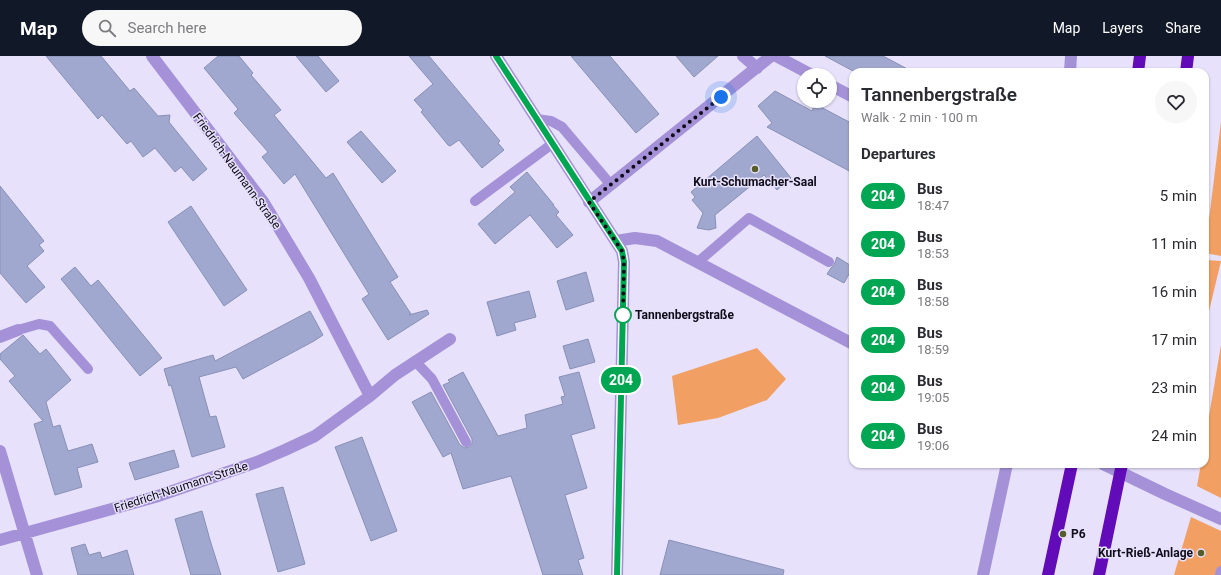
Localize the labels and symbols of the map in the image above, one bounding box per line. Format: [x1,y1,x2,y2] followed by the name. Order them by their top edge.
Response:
[711,87,731,107] your location
[190,110,284,232] street label: Friedrich-Naumann-Straße
[750,164,760,174] marker: Kurt-Schumacher-Saal
[693,175,817,189] place label: Kurt-Schumacher-Saal
[614,306,632,324] marker: Tannenbergstraße
[635,308,734,322] place label: Tannenbergstraße
[598,367,644,393] line badge: 204
[112,459,250,515] street label: Friedrich-Naumann-Straße
[1071,527,1086,541] place label: P6
[1058,529,1068,539] marker: P6
[1098,546,1194,560] place label: Kurt-Rieß-Anlage
[1196,548,1206,558] marker: Kurt-Rieß-Anlage

